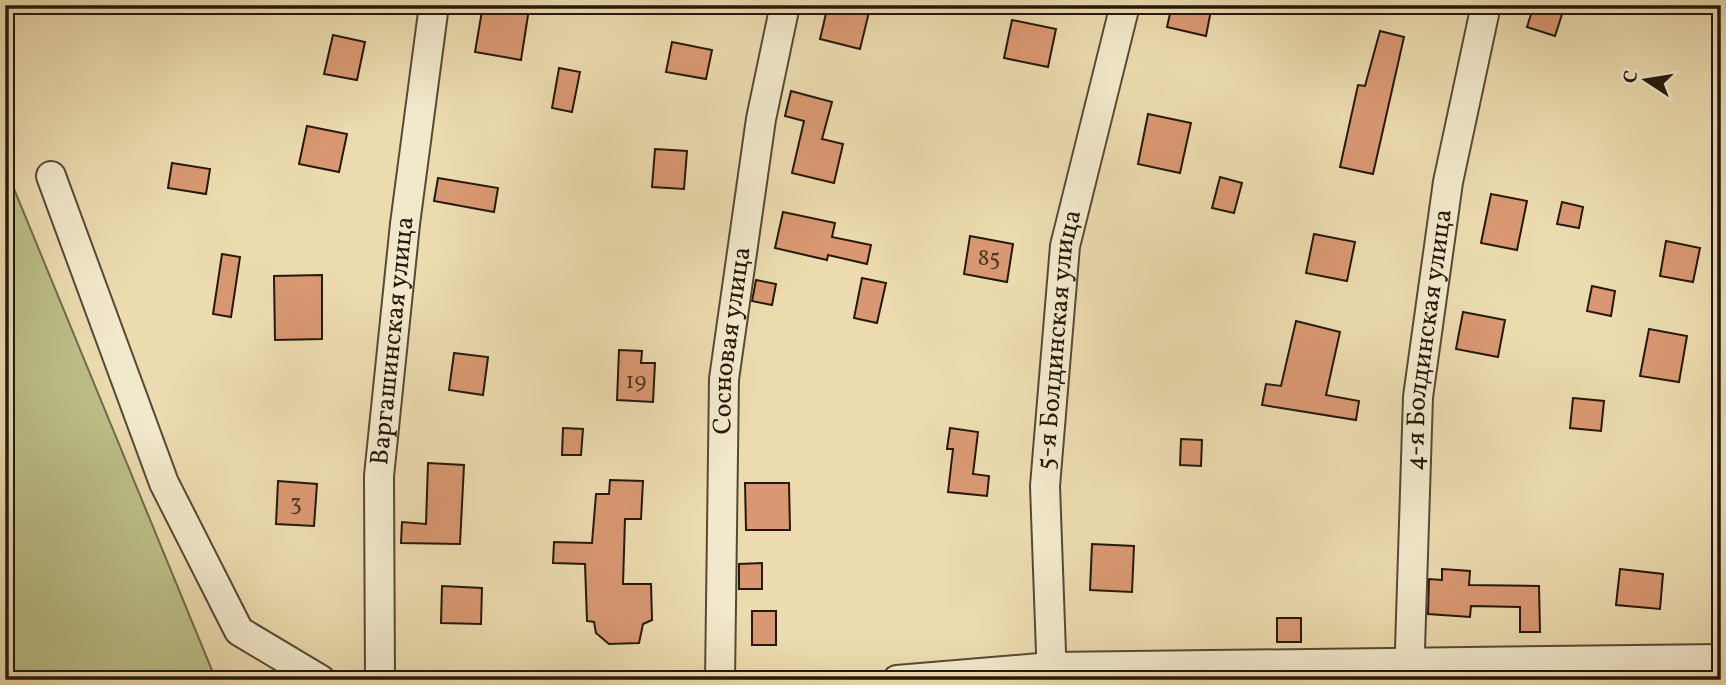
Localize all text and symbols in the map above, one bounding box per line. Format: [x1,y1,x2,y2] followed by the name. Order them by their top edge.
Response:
[1610,46,1680,116] north arrow
[1617,68,1645,86] text: С
[1028,206,1091,471] street label: 5-я Болдинская улица
[1398,207,1462,471] street label: 4-я Болдинская улица
[362,214,424,467] street label: Варгашинская улица
[978,243,1000,275] house number: 85
[705,244,761,435] street label: Сосновая улица
[626,366,646,398] house number: 19
[290,488,302,520] house number: 3

